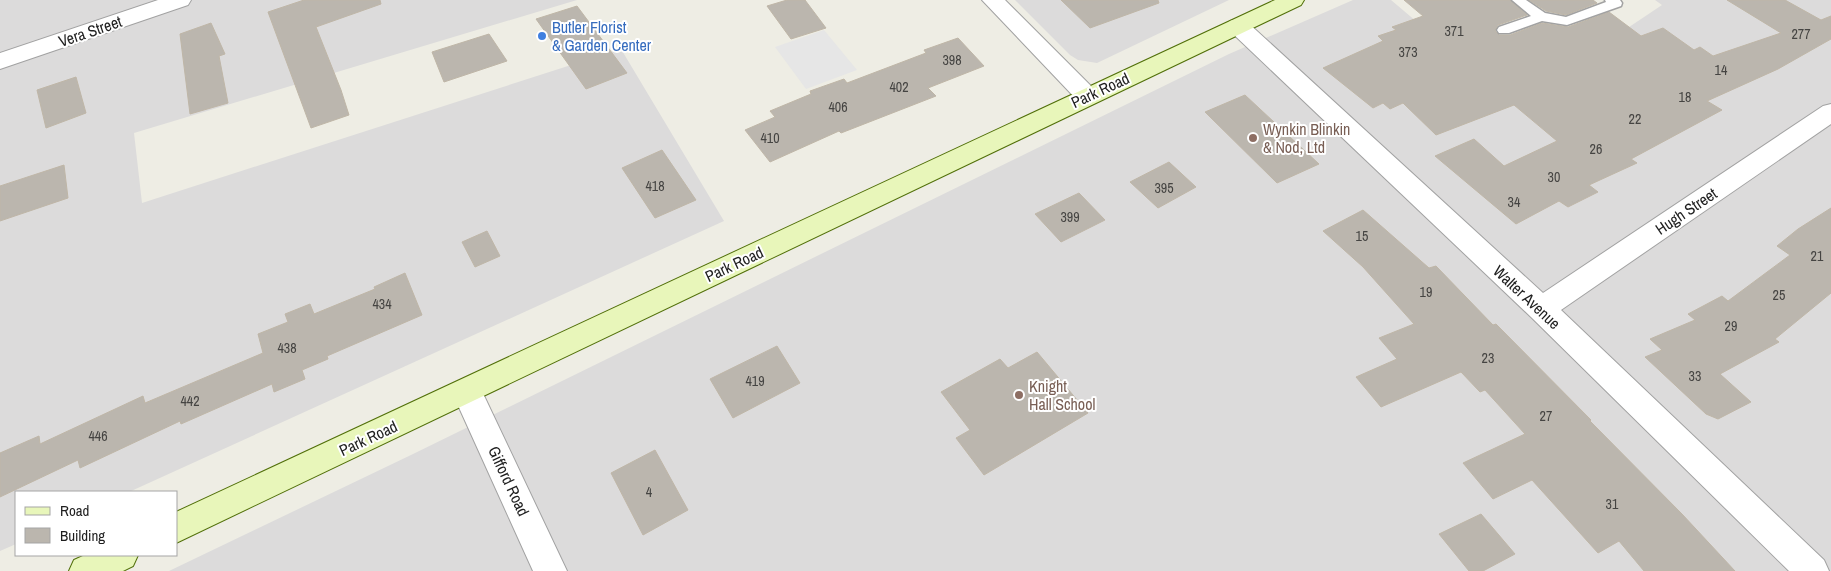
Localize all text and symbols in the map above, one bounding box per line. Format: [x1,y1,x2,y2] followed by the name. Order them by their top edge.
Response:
[55,10,125,52] street label: Vera Street
[552,16,652,56] place label: Butler Florist & Garden Center
[1444,22,1464,40] house number: 371
[1791,25,1811,43] house number: 277
[536,30,548,42] marker: Butler Florist & Garden Center
[1398,43,1418,61] house number: 373
[942,51,962,69] house number: 398
[1715,61,1728,79] house number: 14
[1067,67,1133,113] street label: Park Road
[889,78,909,96] house number: 402
[1679,88,1691,106] house number: 18
[828,98,848,116] house number: 406
[1629,110,1641,128] house number: 22
[1263,118,1350,158] place label: Wynkin Blinkin & Nod, Ltd
[760,129,780,147] house number: 410
[1247,132,1259,144] marker: Wynkin Blinkin & Nod, Ltd
[1590,140,1602,158] house number: 26
[1548,168,1560,186] house number: 30
[645,177,665,195] house number: 418
[1154,179,1174,197] house number: 395
[1651,182,1721,240] street label: Hugh Street
[1508,193,1521,211] house number: 34
[1060,208,1080,226] house number: 399
[1356,227,1368,245] house number: 15
[701,241,767,287] street label: Park Road
[1811,247,1824,265] house number: 21
[1489,260,1565,334] street label: Walter Avenue
[1420,283,1432,301] house number: 19
[1773,286,1785,304] house number: 25
[372,295,392,313] house number: 434
[1725,317,1737,335] house number: 29
[277,339,297,357] house number: 438
[1482,349,1494,367] house number: 23
[1689,367,1701,385] house number: 33
[745,372,765,390] house number: 419
[1029,375,1095,415] place label: Knight Hall School
[1013,389,1025,401] marker: Knight Hall School
[180,392,200,410] house number: 442
[1540,407,1552,425] house number: 27
[335,415,401,461] street label: Park Road
[88,427,108,445] house number: 446
[483,442,535,520] street label: Gifford Road
[646,483,653,501] house number: 4
[15,491,178,556] legend
[1606,495,1619,513] house number: 31
[60,500,89,521] text: Road
[60,525,105,546] text: Building

